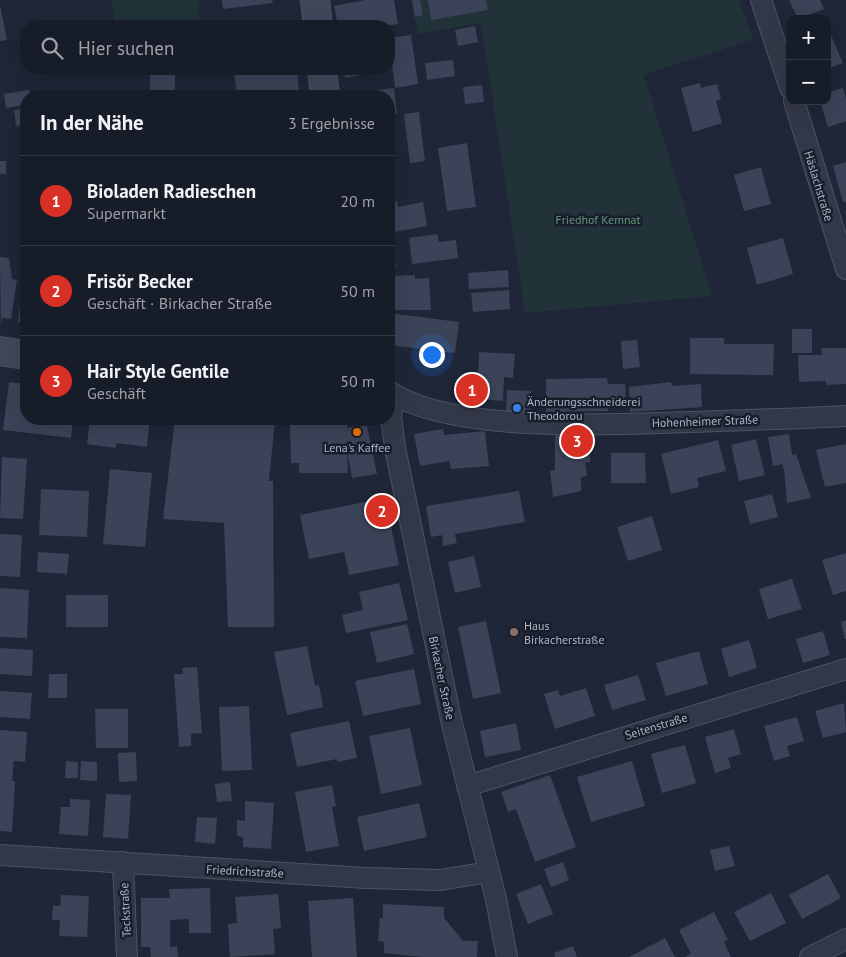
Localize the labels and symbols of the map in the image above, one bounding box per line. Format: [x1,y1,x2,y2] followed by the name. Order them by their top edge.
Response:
[801,149,837,223] street label: Häslachstraße
[555,212,641,227] park label: Friedhof Kemnat
[419,342,445,368] your location
[456,371,488,409] pin: 1
[527,394,641,423] place label: Änderungsschneiderei Theodorou
[511,402,523,414] marker: Änderungsschneiderei Theodorou
[652,412,758,430] street label: Hohenheimer Straße
[561,422,593,460] pin: 3
[351,426,363,438] marker: Lena's Kaffee
[324,440,390,455] place label: Lena's Kaffee
[366,492,398,530] pin: 2
[524,618,605,647] place label: Haus Birkacherstraße
[508,626,520,638] marker: Haus Birkacherstraße
[426,635,458,721] street label: Birkacher Straße
[623,709,689,743] street label: Seitenstraße
[206,861,284,881] street label: Friedrichstraße
[116,882,134,938] street label: Teckstraße

